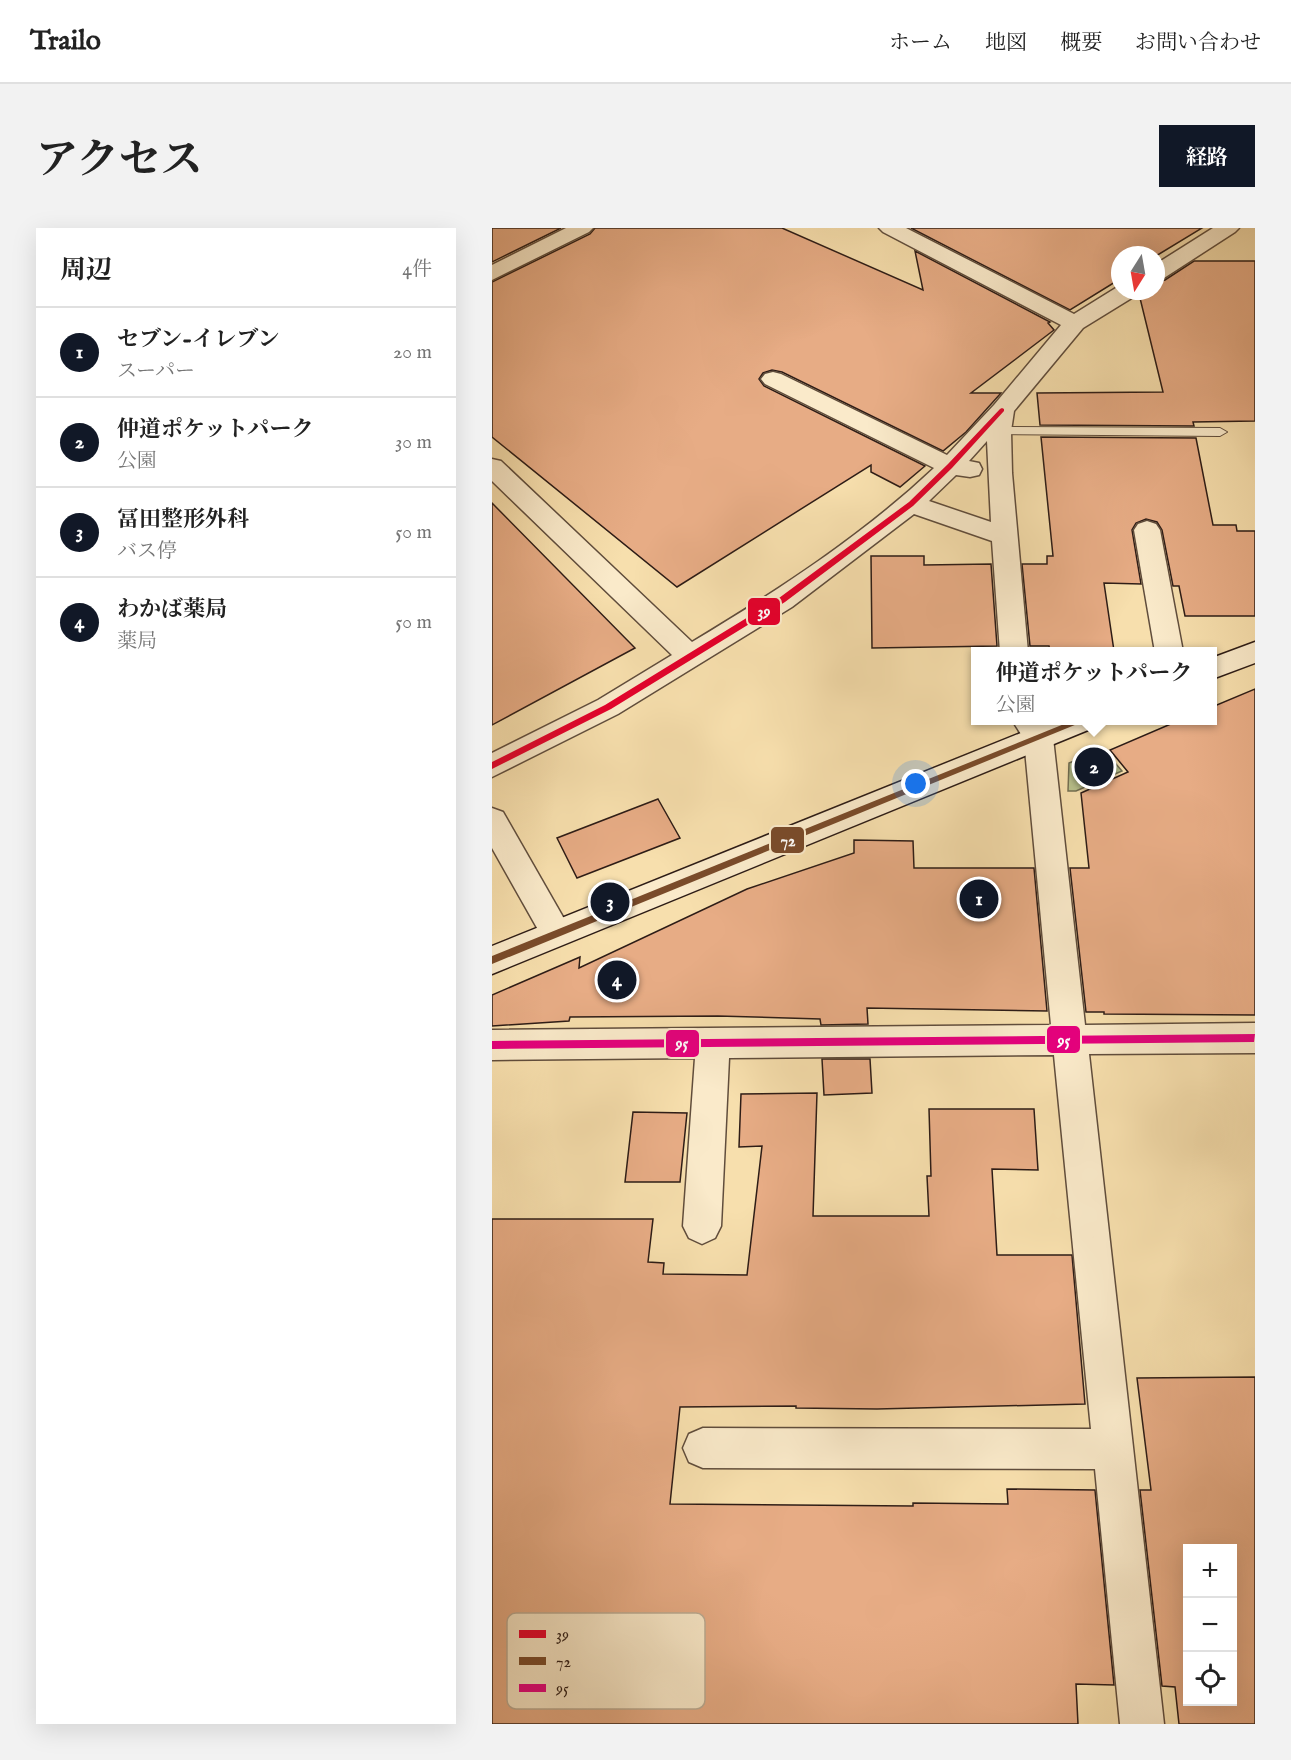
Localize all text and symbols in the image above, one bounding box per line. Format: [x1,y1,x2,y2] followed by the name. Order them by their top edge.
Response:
[30,24,101,59] text: Trailo
[889,30,952,57] text: ホーム
[985,30,1027,57] text: 地図
[1060,30,1102,57] text: 概要
[1135,30,1261,57] text: お問い合わせ
[1159,125,1255,187] button: 経路
[36,135,203,188] text: アクセス
[1111,246,1165,300] north arrow
[60,254,112,287] text: 周辺
[402,257,432,282] text: 4件
[117,326,279,354] text: セブン-イレブン
[76,340,83,365] text: 1
[393,340,432,365] text: 20 m
[117,359,195,384] text: スーパー
[117,416,313,444] text: 仲道ポケットパーク
[75,430,84,455] text: 2
[395,430,432,455] text: 30 m
[117,449,157,474] text: 公園
[117,506,249,534] text: 冨田整形外科
[76,520,83,545] text: 3
[395,520,432,545] text: 50 m
[117,539,177,564] text: バス停
[117,596,227,624] text: わかば薬局
[747,597,781,626] line badge: 39
[758,603,770,623] text: 39
[75,610,84,635] text: 4
[395,610,432,635] text: 50 m
[117,629,157,654] text: 薬局
[971,647,1217,725] popup
[996,660,1192,688] text: 仲道ポケットパーク
[996,693,1036,718] text: 公園
[1074,744,1114,790] pin: 2
[901,769,930,798] your location
[770,826,805,854] line badge: 72
[781,832,796,852] text: 72
[960,876,998,922] pin: 1
[590,880,630,924] pin: 3
[598,958,636,1002] pin: 4
[1046,1025,1081,1054] line badge: 95
[665,1029,700,1058] line badge: 95
[1057,1032,1071,1052] text: 95
[675,1035,689,1055] text: 95
[1183,1544,1237,1706] map controls
[1183,1544,1237,1598] button: +
[1183,1598,1237,1652] button: −
[507,1613,705,1709] legend
[556,1626,569,1646] text: 39
[1183,1652,1237,1706] button: locate
[556,1653,571,1673] text: 72
[555,1680,569,1700] text: 95

